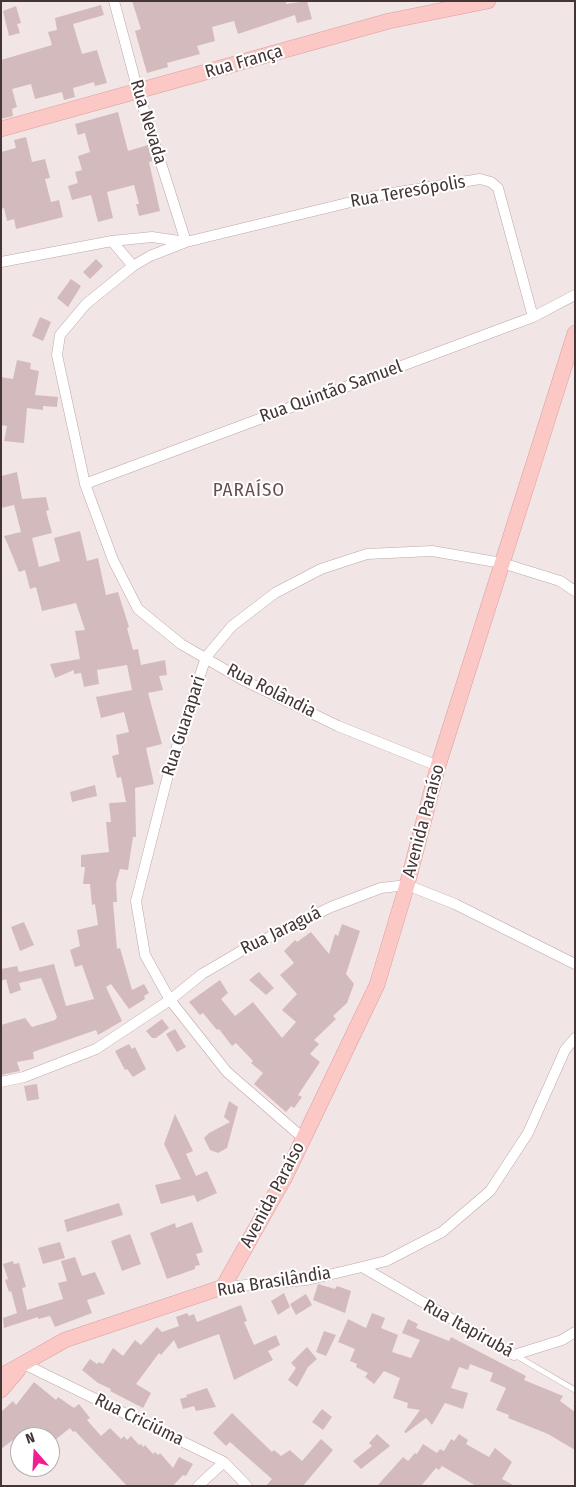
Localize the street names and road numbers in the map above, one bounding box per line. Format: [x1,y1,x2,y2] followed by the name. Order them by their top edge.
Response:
[203,41,285,83] street label: Rua França
[125,77,171,167] street label: Rua Nevada
[349,171,467,213] street label: Rua Teresópolis
[257,356,405,428] street label: Rua Quintão Samuel
[223,659,319,723] street label: Rua Rolândia
[158,673,210,779] street label: Rua Guarapari
[398,762,450,880] street label: Avenida Paraíso
[237,902,325,960] street label: Rua Jaraguá
[236,1138,310,1252] street label: Avenida Paraíso
[216,1262,332,1302] street label: Rua Brasilândia
[419,1295,517,1363] street label: Rua Itapirubá
[91,1389,187,1451] street label: Rua Criciúma

